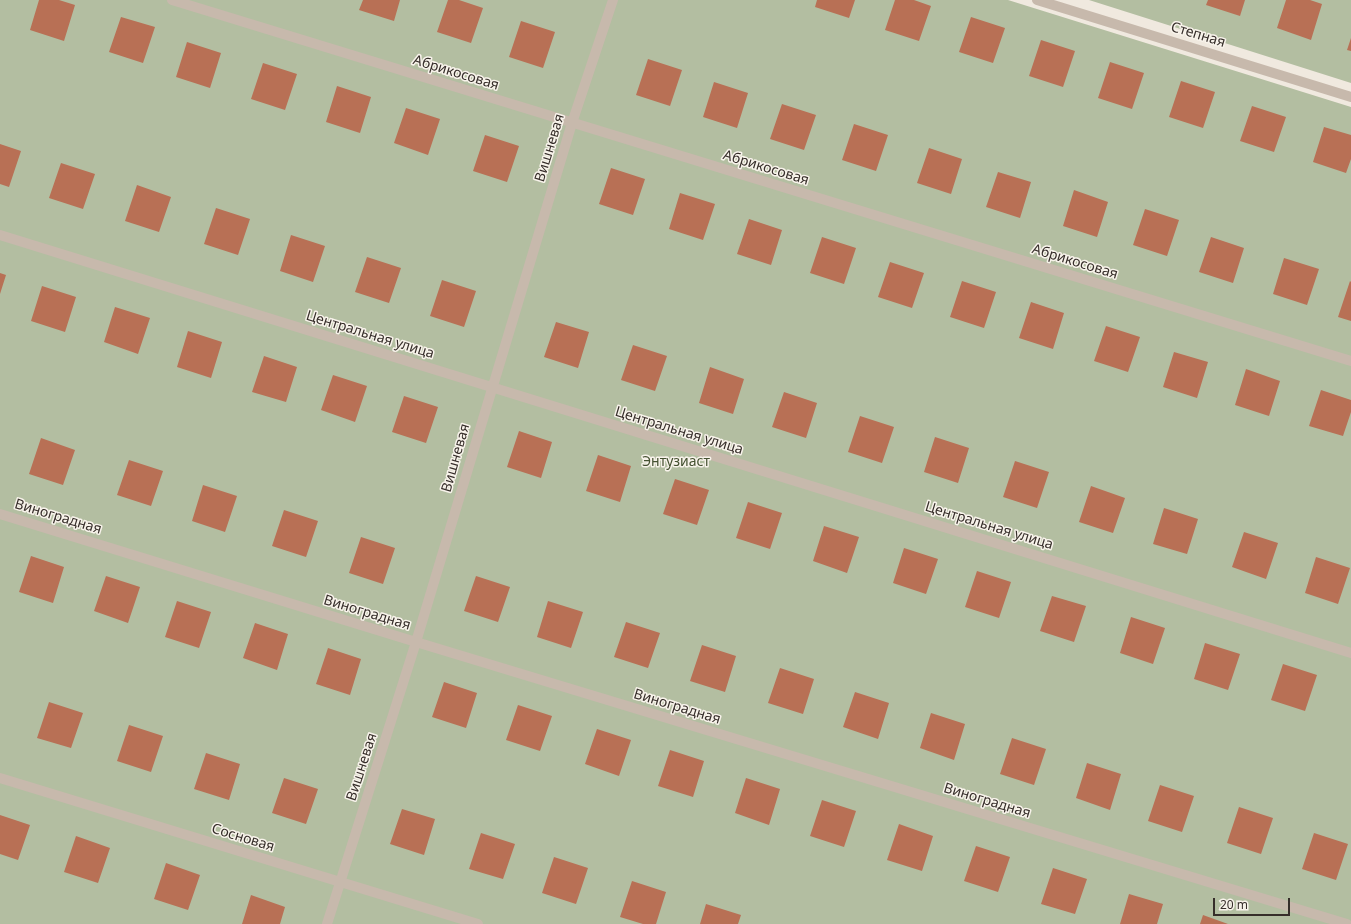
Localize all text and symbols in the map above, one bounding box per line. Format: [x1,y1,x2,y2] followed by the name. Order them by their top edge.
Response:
[1169,19,1227,51] street label: Степная
[411,52,501,94] street label: Абрикосовая
[532,112,568,184] street label: Вишневая
[721,147,811,189] street label: Абрикосовая
[1030,241,1120,283] street label: Абрикосовая
[304,308,436,362] street label: Центральная улица
[613,404,745,458] street label: Центральная улица
[438,422,474,494] street label: Вишневая
[642,454,710,470] park label: Энтузиаст
[12,496,104,538] street label: Виноградная
[923,499,1055,553] street label: Центральная улица
[321,592,413,634] street label: Виноградная
[631,686,723,728] street label: Виноградная
[343,731,381,803] street label: Вишневая
[941,780,1033,822] street label: Виноградная
[210,820,276,856] street label: Сосновая
[1215,890,1292,916] scale bar
[1220,896,1248,913] text: 20 m

